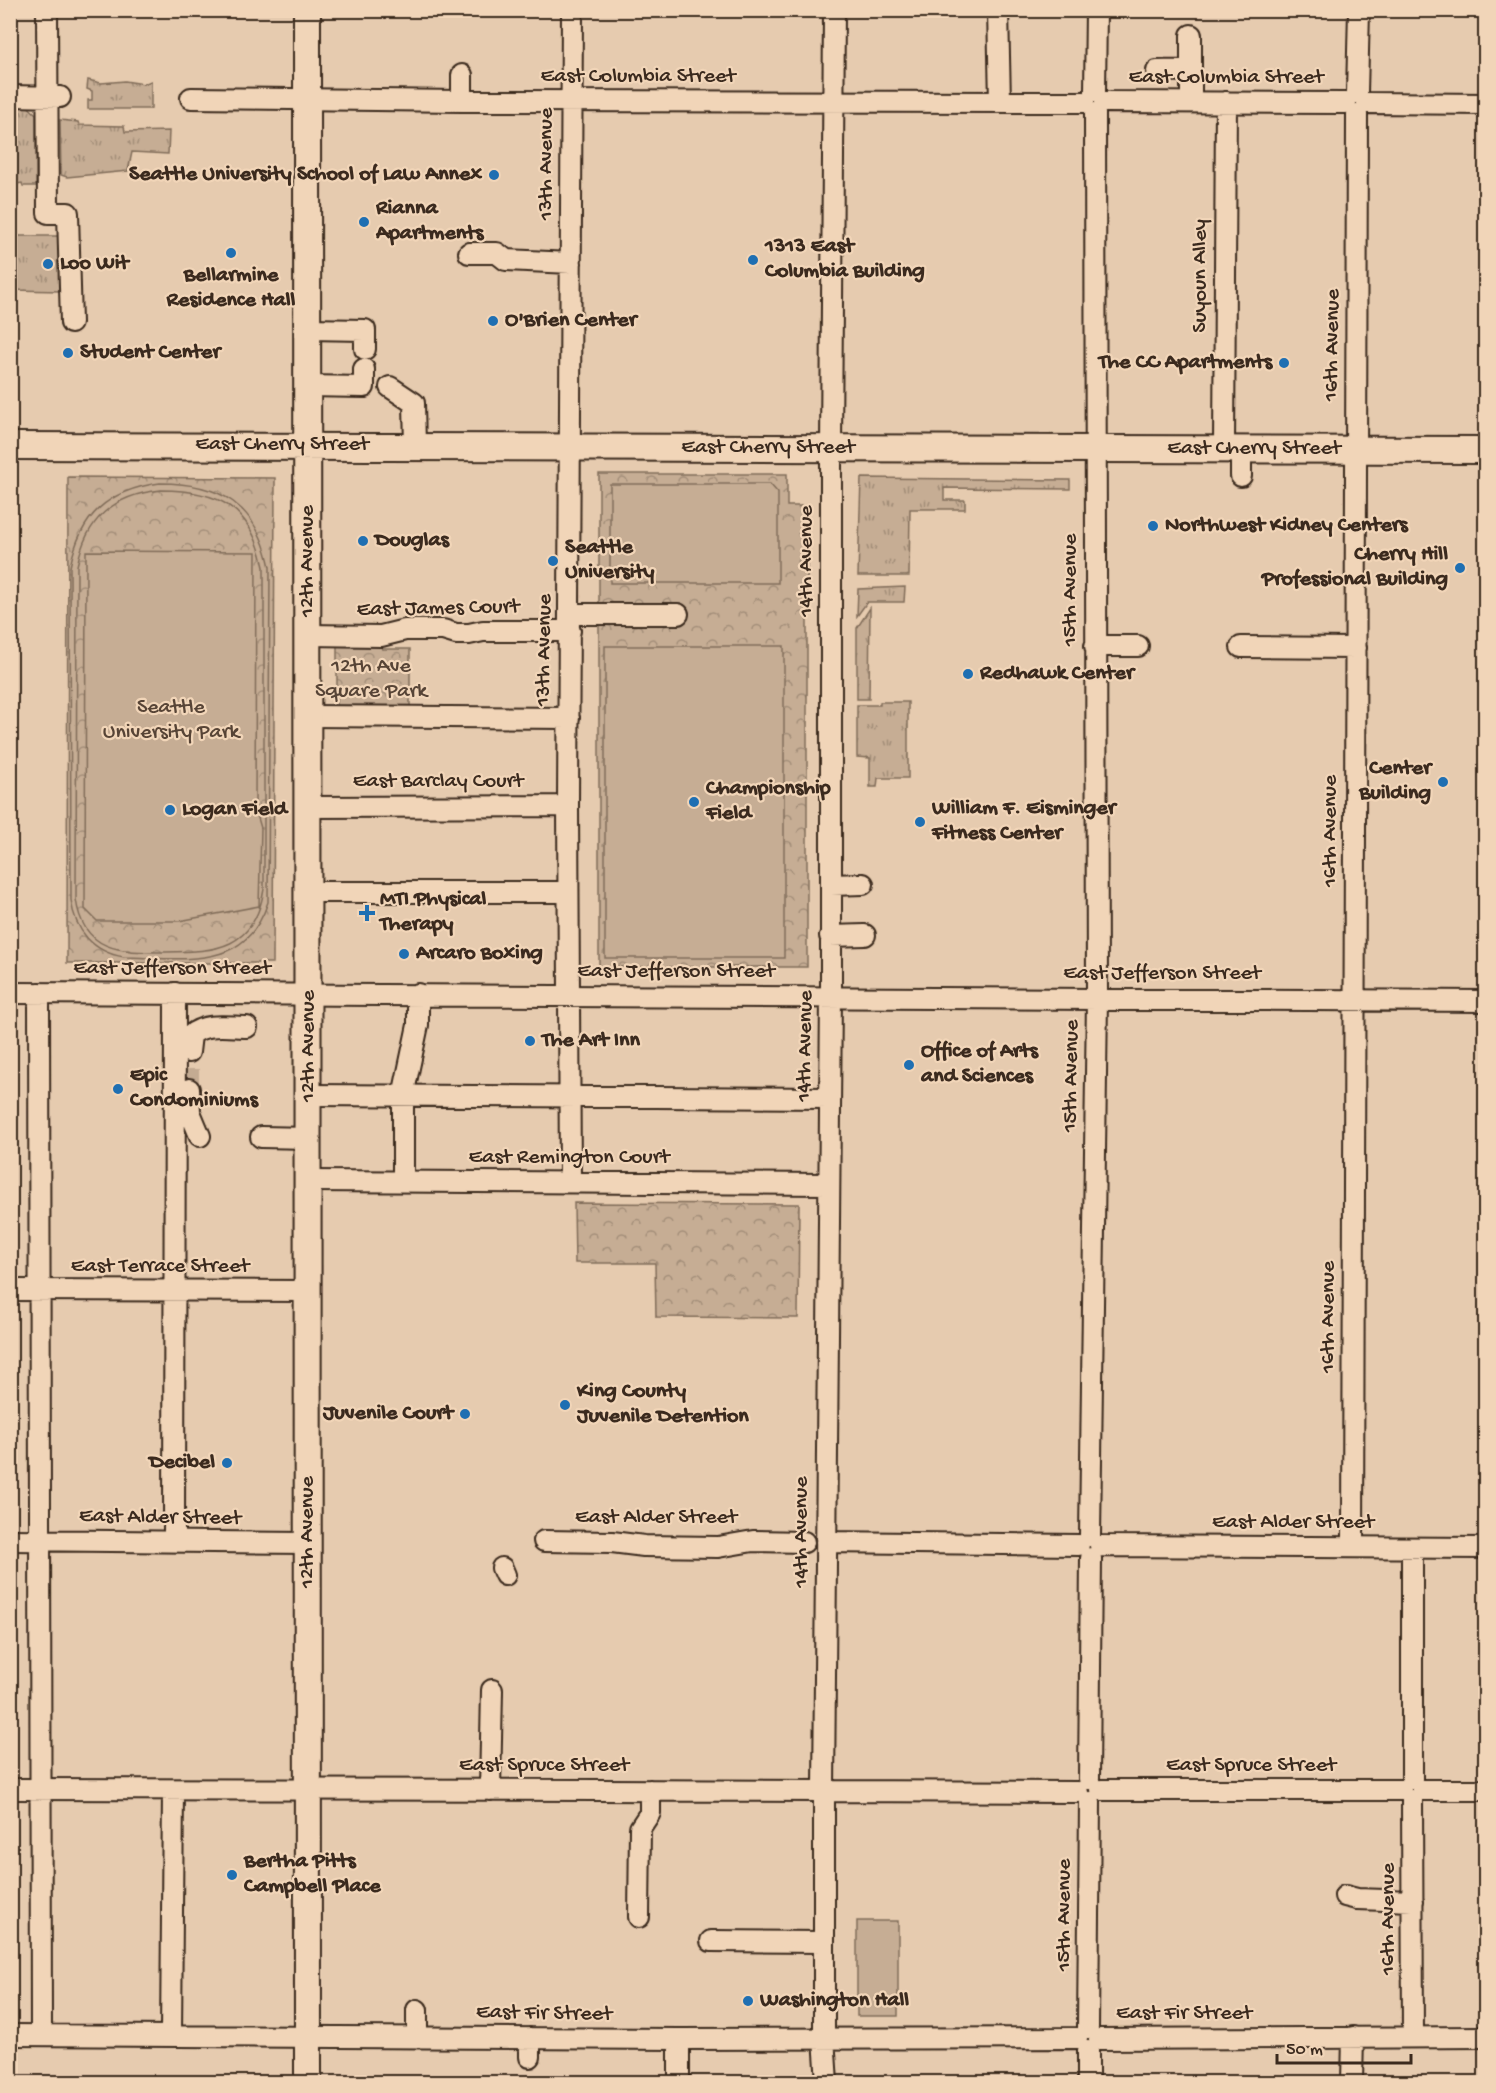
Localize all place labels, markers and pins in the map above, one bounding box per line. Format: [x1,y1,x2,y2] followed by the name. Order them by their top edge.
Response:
[129,162,482,188] place label: Seattle University School of Law Annex
[487,168,501,182] marker: Seattle University School of Law Annex
[375,196,485,247] place label: Rianna Apartments
[357,215,371,229] marker: Rianna Apartments
[764,234,925,285] place label: 1313 East Columbia Building
[224,246,238,260] marker: Bellarmine Residence Hall
[60,251,131,277] place label: Loo Wit
[746,253,760,267] marker: 1313 East Columbia Building
[41,257,55,271] marker: Loo Wit
[166,263,296,314] place label: Bellarmine Residence Hall
[505,308,639,334] place label: O'Brien Center
[486,314,500,328] marker: O'Brien Center
[80,340,222,366] place label: Student Center
[61,346,75,360] marker: Student Center
[1097,350,1274,376] place label: The CC Apartments
[1277,356,1291,370] marker: The CC Apartments
[1165,513,1410,539] place label: Northwest Kidney Centers
[1146,519,1160,533] marker: Northwest Kidney Centers
[373,528,451,554] place label: Douglas
[356,534,370,548] marker: Douglas
[565,535,655,586] place label: Seattle University
[1261,542,1448,593] place label: Cherry Hill Professional Building
[546,554,560,568] marker: Seattle University
[1453,561,1467,575] marker: Cherry Hill Professional Building
[979,661,1136,687] place label: Redhawk Center
[961,667,975,681] marker: Redhawk Center
[1358,756,1433,807] place label: Center Building
[1436,775,1450,789] marker: Center Building
[705,776,831,827] place label: Championship Field
[687,795,701,809] marker: Championship Field
[931,796,1118,847] place label: William F. Eisminger Fitness Center
[182,797,289,823] place label: Logan Field
[163,803,177,817] marker: Logan Field
[913,815,927,829] marker: William F. Eisminger Fitness Center
[378,887,487,938] place label: MTI Physical Therapy
[358,904,376,922] marker: MTI Physical Therapy
[415,941,543,967] place label: Arcaro Boxing
[397,947,411,961] marker: Arcaro Boxing
[540,1028,641,1054] place label: The Art Inn
[523,1034,537,1048] marker: The Art Inn
[920,1039,1040,1090] place label: Office of Arts and Sciences
[902,1058,916,1072] marker: Office of Arts and Sciences
[129,1063,260,1114] place label: Epic Condominiums
[111,1082,125,1096] marker: Epic Condominiums
[576,1379,749,1430] place label: King County Juvenile Detention
[558,1398,572,1412] marker: King County Juvenile Detention
[322,1401,455,1427] place label: Juvenile Court
[458,1407,472,1421] marker: Juvenile Court
[147,1450,215,1476] place label: Decibel
[220,1456,234,1470] marker: Decibel
[243,1849,381,1900] place label: Bertha Pitts Campbell Place
[225,1868,239,1882] marker: Bertha Pitts Campbell Place
[759,1988,909,2014] place label: Washington Hall
[741,1994,755,2008] marker: Washington Hall

